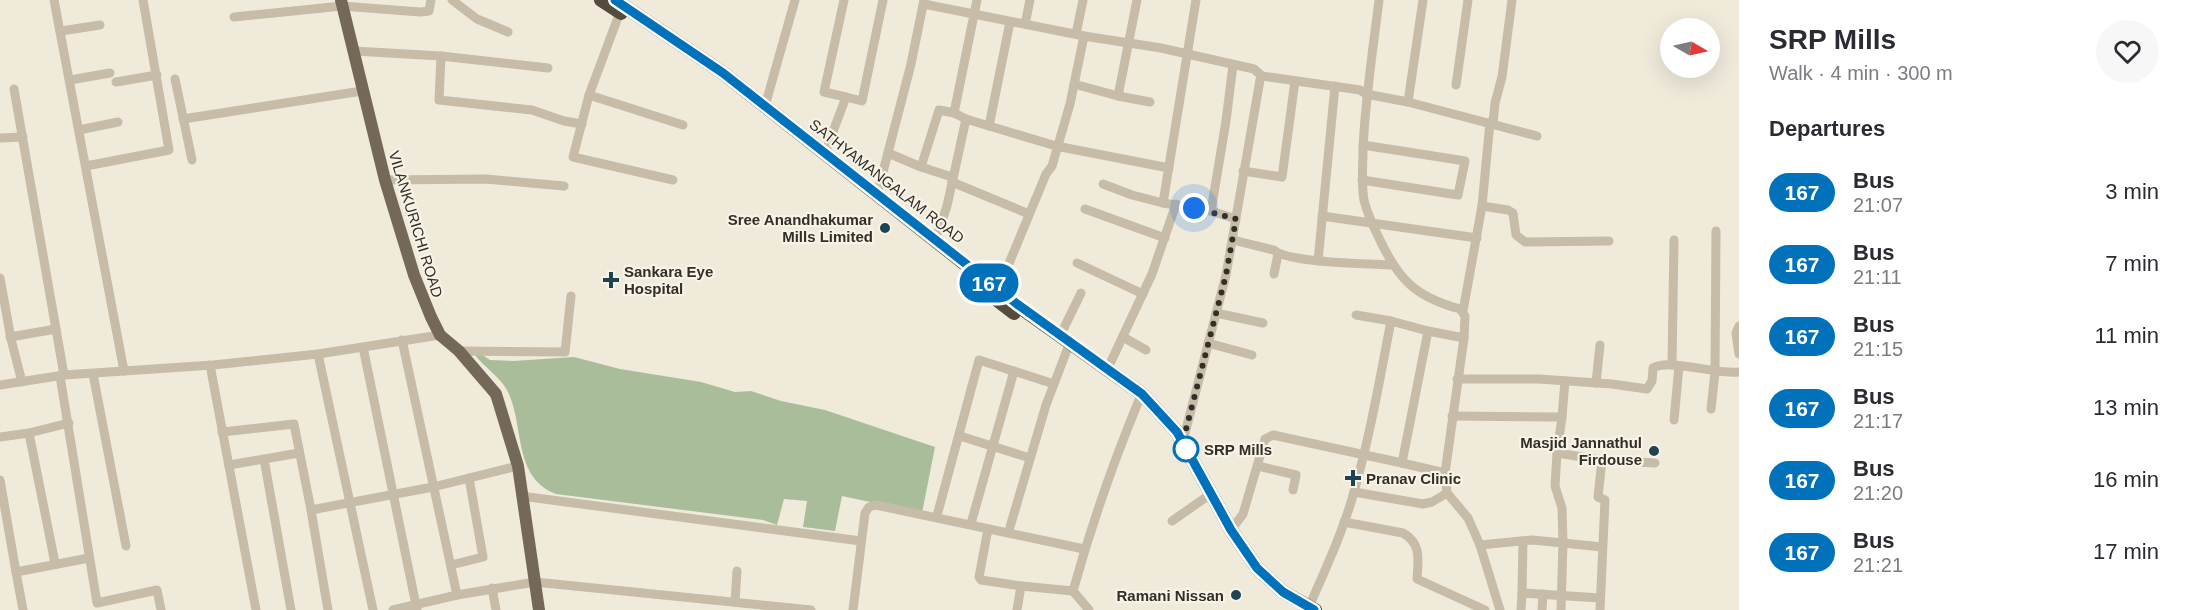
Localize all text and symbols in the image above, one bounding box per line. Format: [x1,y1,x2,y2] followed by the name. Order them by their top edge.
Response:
[1660,18,1720,78] north arrow
[1660,18,1720,78] map controls
[2096,20,2159,83] button: heart
[1769,24,1896,55] text: SRP Mills
[1769,62,1953,84] text: Walk · 4 min · 300 m
[806,115,968,247] street label: SATHYAMANGALAM ROAD
[1769,116,1885,141] text: Departures
[386,149,446,300] street label: VILANKURICHI ROAD
[1853,168,1895,193] text: Bus
[2105,179,2159,204] text: 3 min
[1784,181,1820,204] text: 167
[1179,193,1209,223] your location
[1853,194,1903,216] text: 21:07
[728,211,873,245] place label: Sree Anandhakumar Mills Limited
[878,221,892,235] marker: Sree Anandhakumar Mills Limited
[1853,240,1895,265] text: Bus
[2105,251,2159,276] text: 7 min
[1784,253,1820,276] text: 167
[624,263,713,297] place label: Sankara Eye Hospital
[954,264,1024,302] line badge: 167
[1853,266,1902,288] text: 21:11
[602,271,620,289] marker: Sankara Eye Hospital
[971,272,1007,295] text: 167
[1853,312,1895,337] text: Bus
[2095,323,2159,348] text: 11 min
[1784,325,1820,348] text: 167
[1853,338,1903,360] text: 21:15
[1853,384,1895,409] text: Bus
[2093,395,2159,420] text: 13 min
[1784,397,1820,420] text: 167
[1853,410,1903,432] text: 21:17
[1520,434,1642,468] place label: Masjid Jannathul Firdouse
[1173,436,1199,462] marker: SRP Mills
[1204,441,1272,458] place label: SRP Mills
[1647,444,1661,458] marker: Masjid Jannathul Firdouse
[1853,456,1895,481] text: Bus
[2093,467,2159,492] text: 16 min
[1344,469,1362,487] marker: Pranav Clinic
[1784,469,1820,492] text: 167
[1366,470,1461,487] place label: Pranav Clinic
[1853,482,1903,504] text: 21:20
[1853,528,1895,553] text: Bus
[2093,539,2159,564] text: 17 min
[1784,541,1820,564] text: 167
[1853,554,1903,576] text: 21:21
[1116,587,1224,604] place label: Ramani Nissan
[1229,588,1243,602] marker: Ramani Nissan

